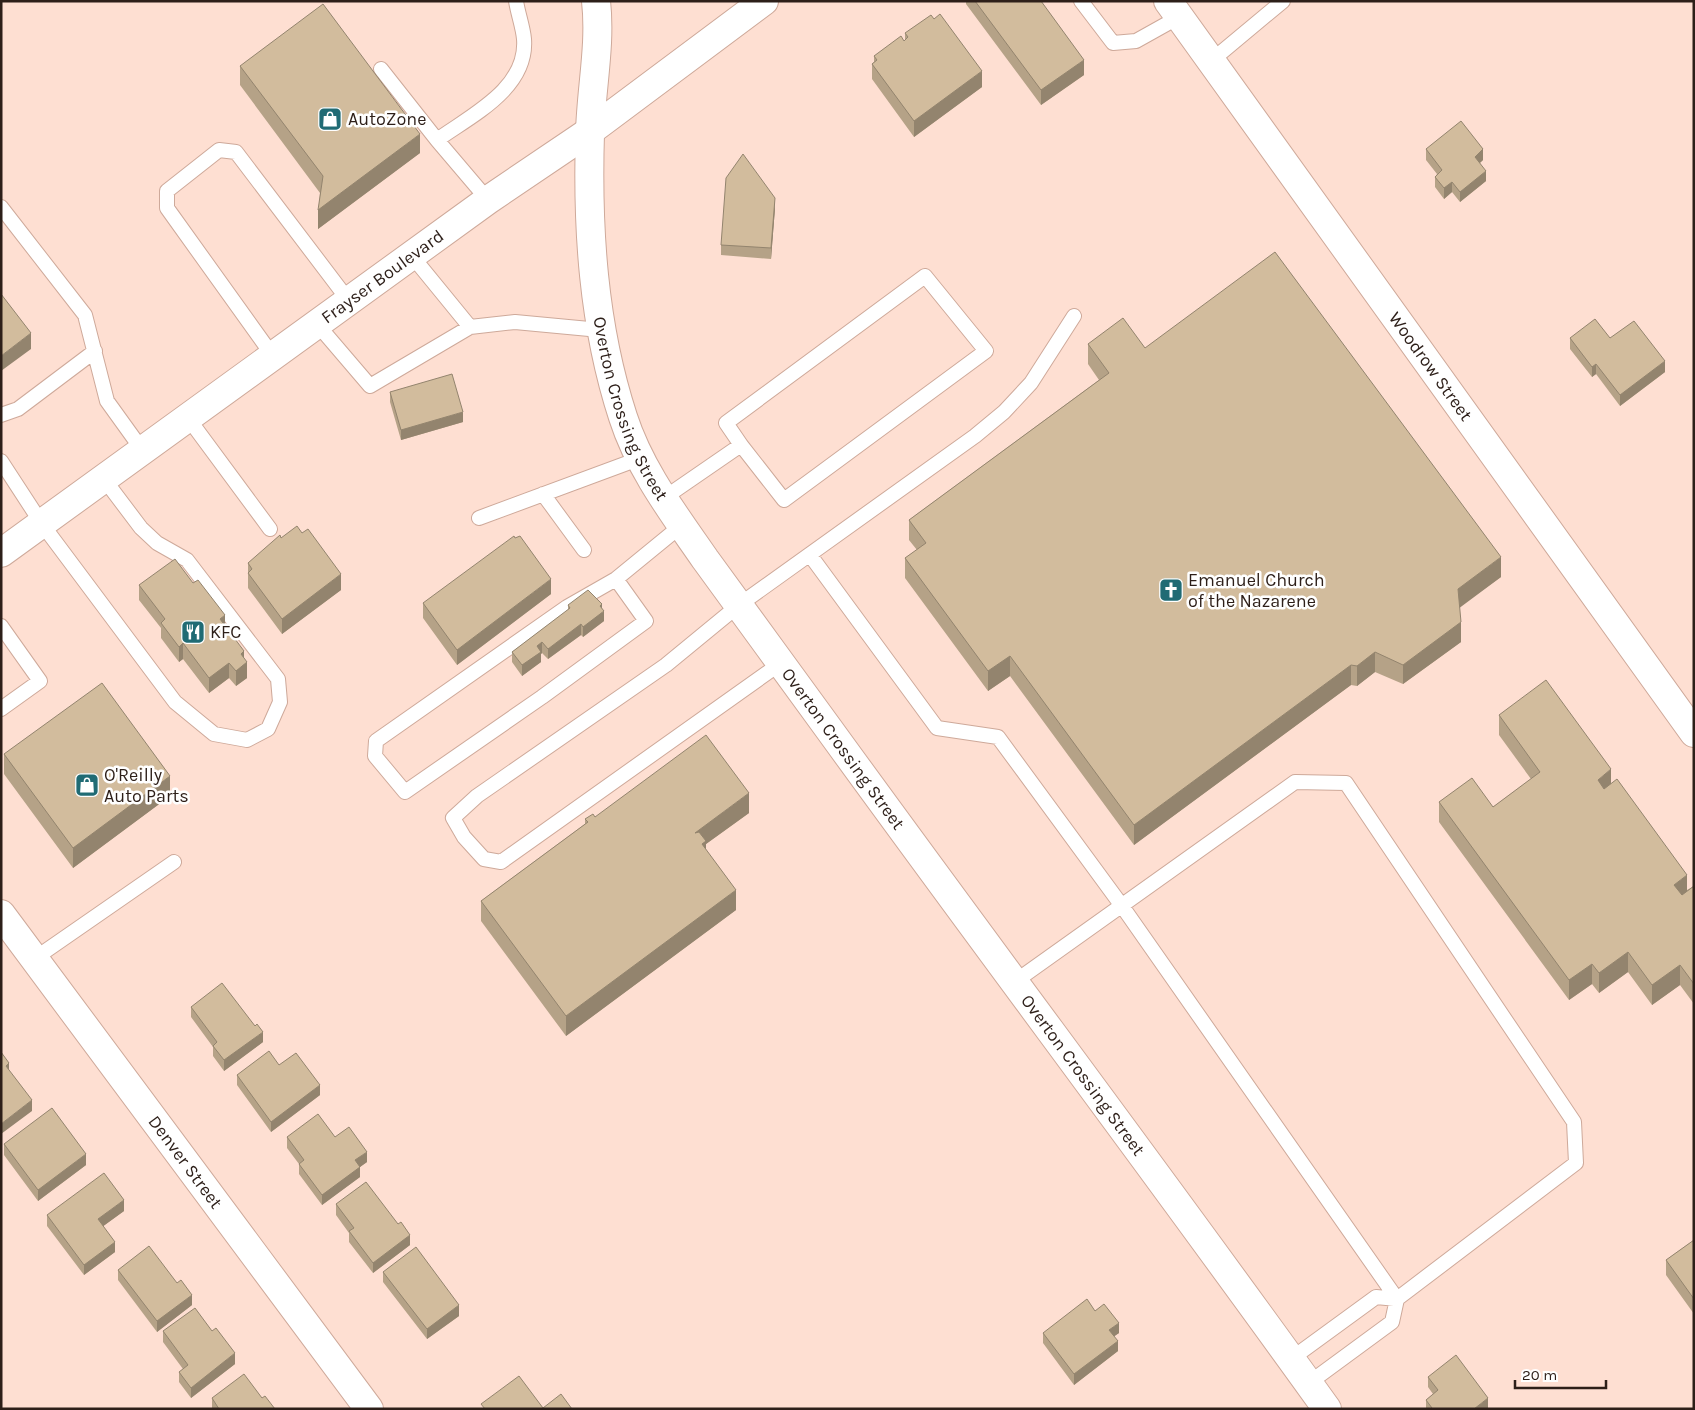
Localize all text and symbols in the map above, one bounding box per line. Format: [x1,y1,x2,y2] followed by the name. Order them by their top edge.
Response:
[317,106,343,132] shop icon: AutoZone
[348,108,426,130] place label: AutoZone
[317,225,448,328] street label: Frayser Boulevard
[1384,308,1477,425] street label: Woodrow Street
[588,315,673,505] street label: Overton Crossing Street
[1188,569,1325,612] place label: Emanuel Church of the Nazarene
[1158,577,1184,603] church icon: Emanuel Church of the Nazarene
[180,619,206,645] restaurant icon: KFC
[210,621,241,643] place label: KFC
[777,663,910,834] street label: Overton Crossing Street
[104,764,189,807] place label: O'Reilly Auto Parts
[74,772,100,798] shop icon: O'Reilly Auto Parts
[1016,990,1150,1160] street label: Overton Crossing Street
[144,1111,227,1213] street label: Denver Street
[1515,1358,1606,1390] scale bar
[1522,1366,1557,1384] text: 20 m

